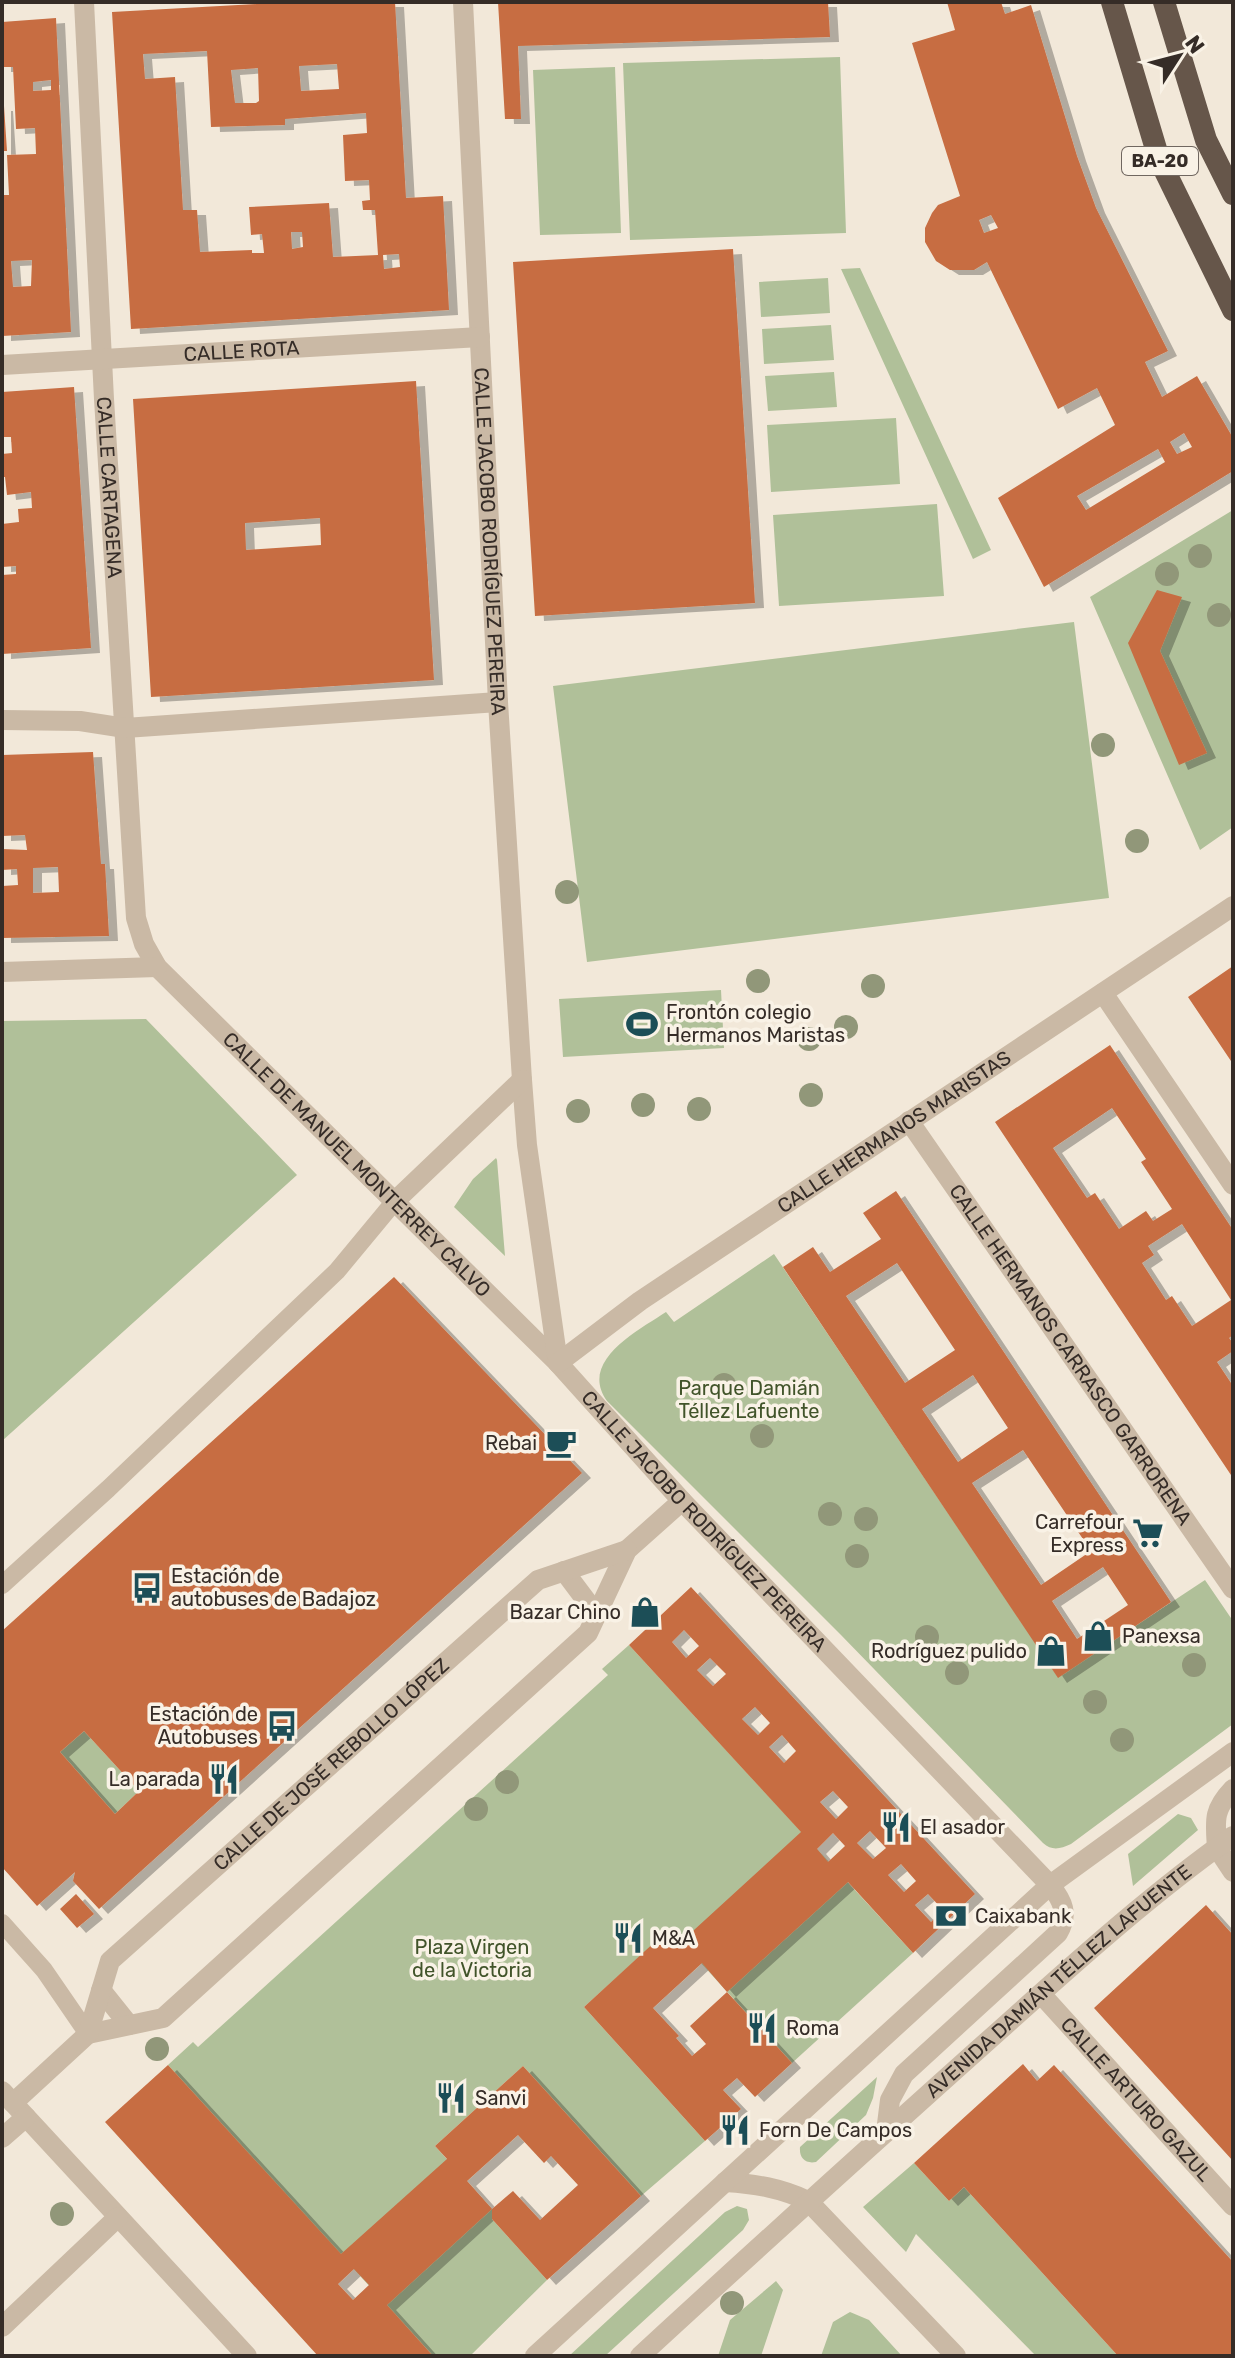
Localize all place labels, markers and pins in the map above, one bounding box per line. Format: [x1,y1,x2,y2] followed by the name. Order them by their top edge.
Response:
[666,1000,845,1047] place label: Frontón colegio Hermanos Maristas
[625,1007,659,1041] sports icon: Frontón colegio Hermanos Maristas
[544,1426,578,1460] cafe icon: Rebai
[485,1431,537,1455] place label: Rebai
[1035,1510,1124,1557] place label: Carrefour Express
[1131,1516,1165,1550] supermarket icon: Carrefour Express
[171,1564,376,1611] place label: Estación de autobuses de Badajoz
[130,1571,164,1605] bus stop icon: Estación de autobuses de Badajoz
[628,1595,662,1629] shop icon: Bazar Chino
[509,1600,621,1624] place label: Bazar Chino
[1081,1619,1115,1653] shop icon: Panexsa
[1122,1624,1201,1648] place label: Panexsa
[1034,1634,1068,1668] shop icon: Rodríguez pulido
[871,1639,1027,1663] place label: Rodríguez pulido
[149,1702,258,1749] place label: Estación de Autobuses
[265,1709,299,1743] bus stop icon: Estación de Autobuses
[207,1762,241,1796] restaurant icon: La parada
[108,1767,200,1791] place label: La parada
[879,1810,913,1844] restaurant icon: El asador
[920,1815,1006,1839] place label: El asador
[934,1899,968,1933] bank icon: Caixabank
[975,1904,1072,1928] place label: Caixabank
[611,1921,645,1955] restaurant icon: M&A
[652,1926,695,1950] place label: M&A
[745,2011,779,2045] restaurant icon: Roma
[786,2016,839,2040] place label: Roma
[434,2081,468,2115] restaurant icon: Sanvi
[475,2086,526,2110] place label: Sanvi
[718,2113,752,2147] restaurant icon: Forn De Campos
[759,2118,912,2142] place label: Forn De Campos

